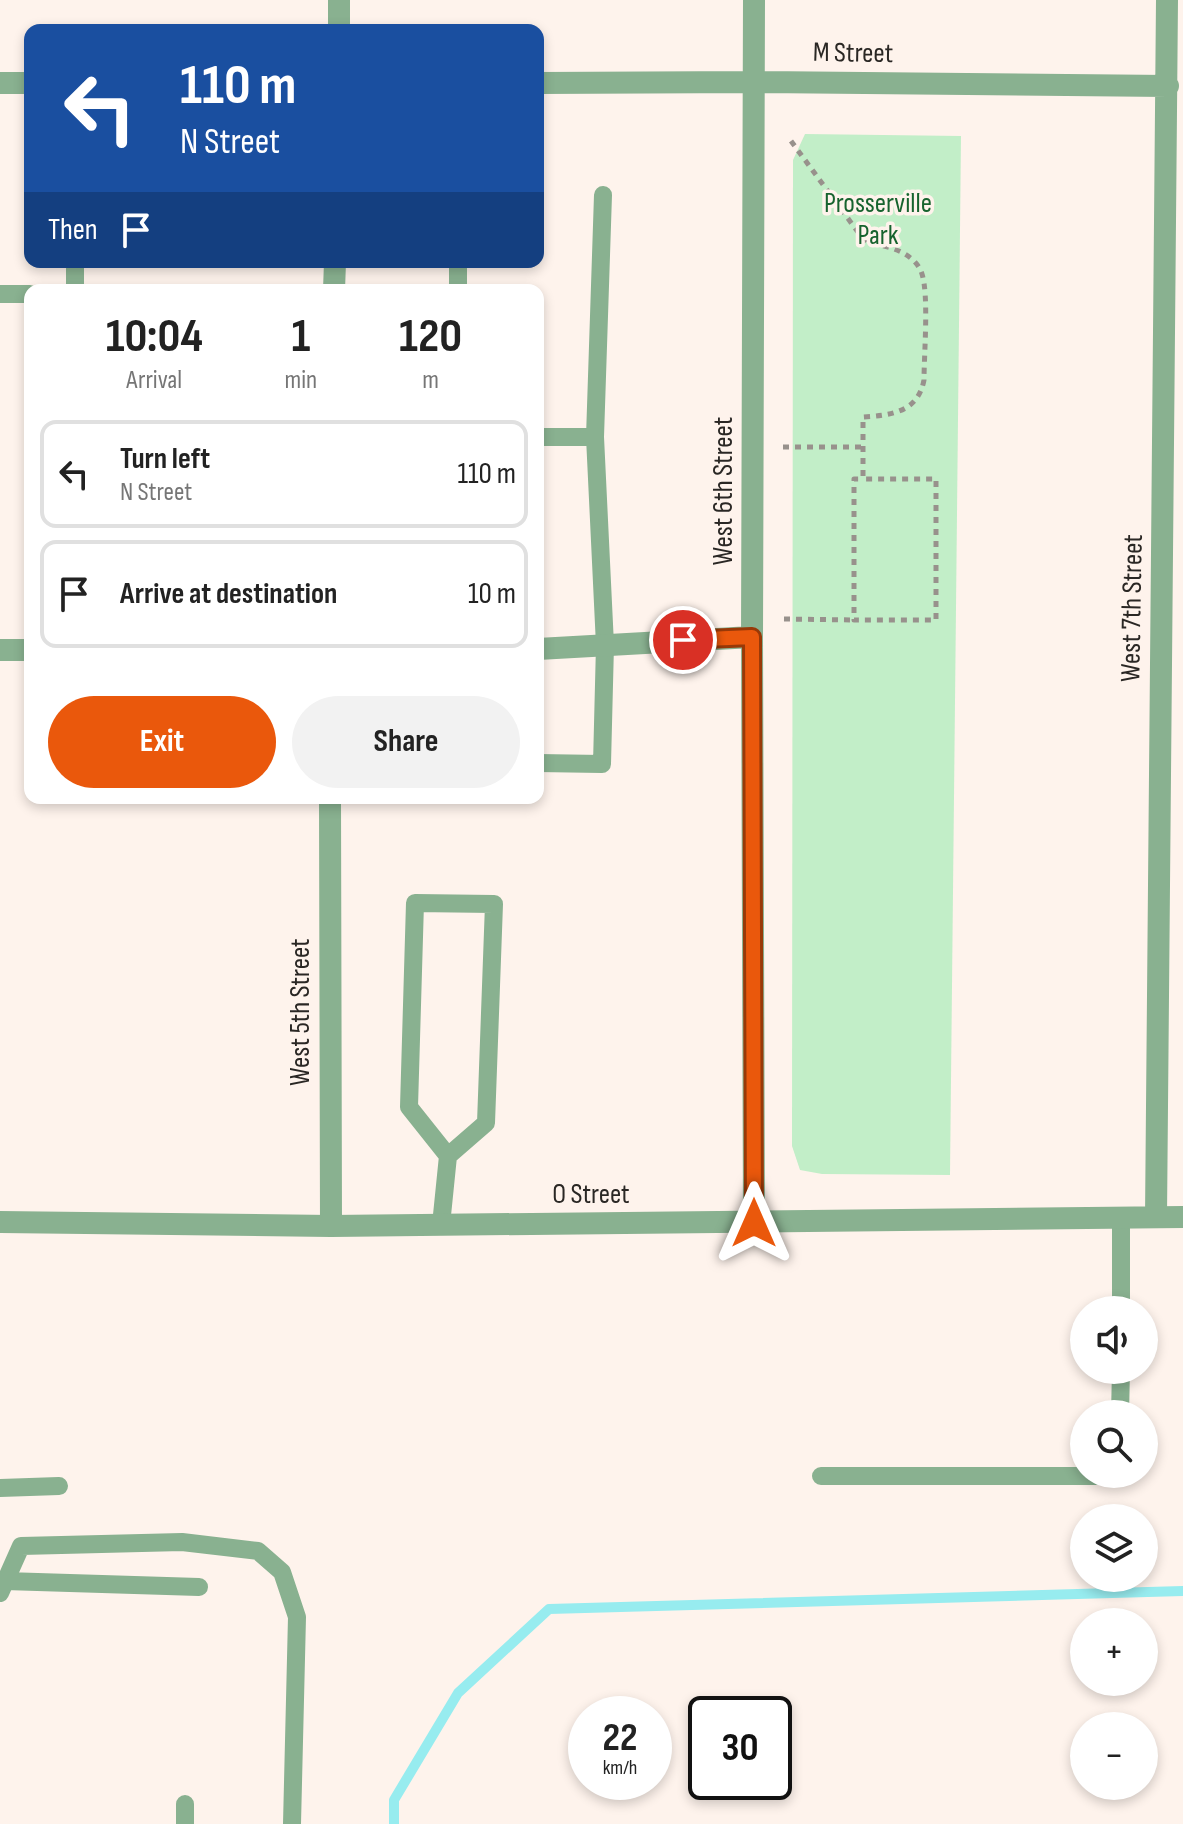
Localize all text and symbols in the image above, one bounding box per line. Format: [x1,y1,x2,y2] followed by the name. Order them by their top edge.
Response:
[813,36,893,70] street label: M Street
[180,53,296,120] text: 110 m
[48,56,152,160] icon: left
[180,121,280,164] text: N Street
[824,187,932,252] park label: Prosserville Park
[114,208,158,252] icon: arrive
[48,212,98,248] text: Then
[106,308,203,365] text: 10:04
[291,308,310,365] text: 1
[399,308,462,365] text: 120
[126,365,182,396] text: Arrival
[285,365,317,396] text: min
[422,365,439,396] text: m
[707,417,740,565] street label: West 6th Street
[120,441,210,477] text: Turn left
[52,452,96,496] icon: left
[458,456,516,492] text: 110 m
[120,477,192,508] text: N Street
[1114,534,1150,682] street label: West 7th Street
[52,572,96,616] icon: arrive
[120,576,337,612] text: Arrive at destination
[468,576,516,612] text: 10 m
[649,606,717,674] pin
[661,618,705,662] icon: arrive
[48,696,276,788] button: Exit
[292,696,520,788] button: Share
[284,938,317,1086] street label: West 5th Street
[552,1178,630,1211] street label: O Street
[712,1181,796,1265] position arrow
[1070,1296,1158,1800] map controls
[1070,1296,1158,1384] button: sound
[1070,1400,1158,1488] button: search
[1070,1504,1158,1592] button: layers
[1070,1608,1158,1696] button: +
[688,1696,792,1800] speed limit sign: 30
[1070,1712,1158,1800] button: −
[602,1714,638,1762] text: 22
[603,1756,637,1780] text: km/h

